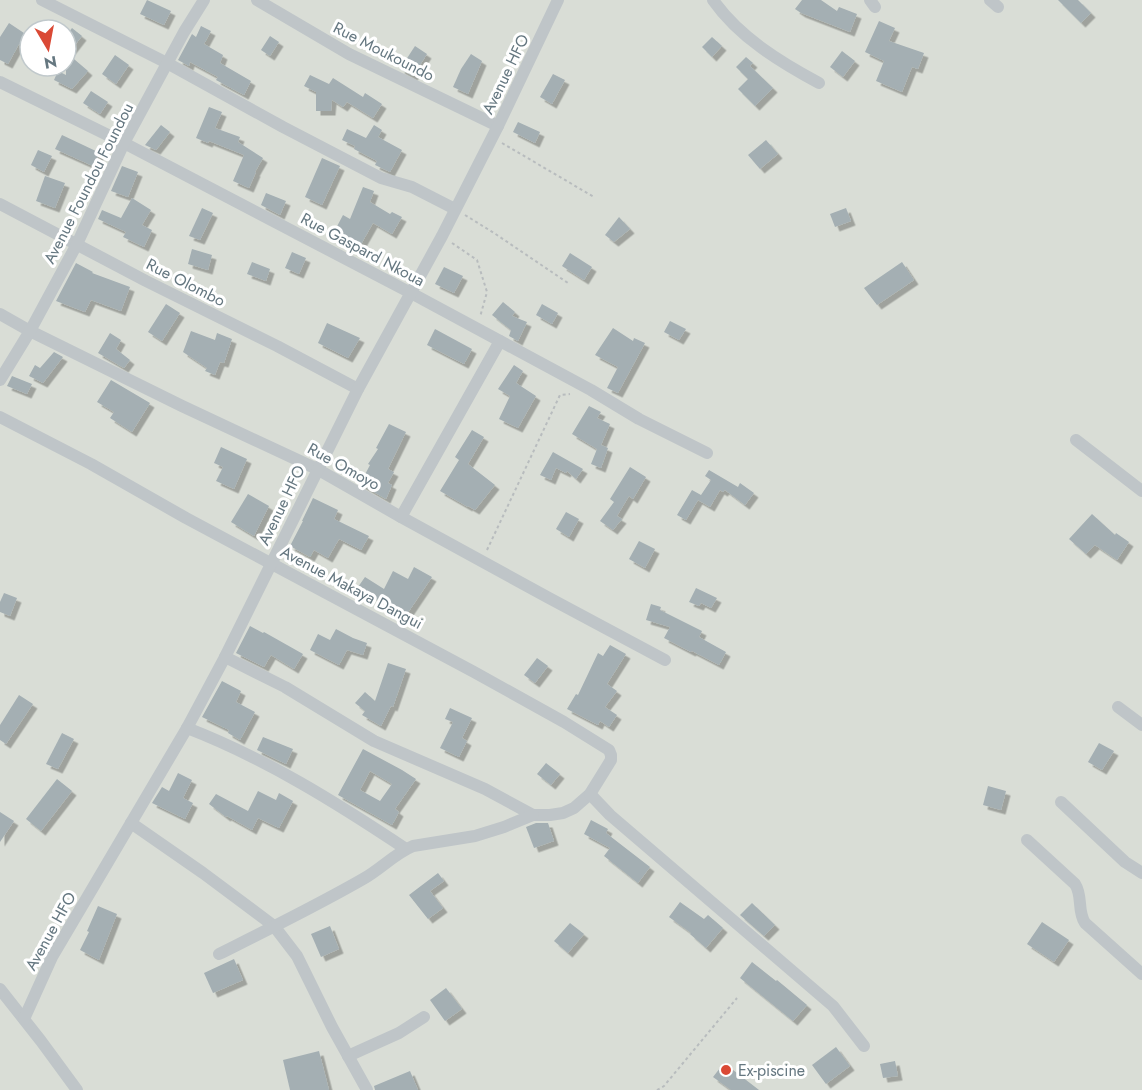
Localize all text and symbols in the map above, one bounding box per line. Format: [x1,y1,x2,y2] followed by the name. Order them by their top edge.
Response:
[329,16,439,87] street label: Rue Moukoundo
[18,18,78,78] north arrow
[476,30,535,118] street label: Avenue HFO
[42,50,59,75] text: N
[38,99,139,268] street label: Avenue Foundou Foundou
[297,207,429,292] street label: Rue Gaspard Nkoua
[142,253,229,312] street label: Rue Olombo
[303,437,384,496] street label: Rue Omoyo
[252,461,311,549] street label: Avenue HFO
[277,540,427,635] street label: Avenue Makaya Dangui
[19,888,82,975] street label: Avenue HFO
[738,1059,805,1082] place label: Ex-piscine
[719,1063,733,1077] marker: Ex-piscine

